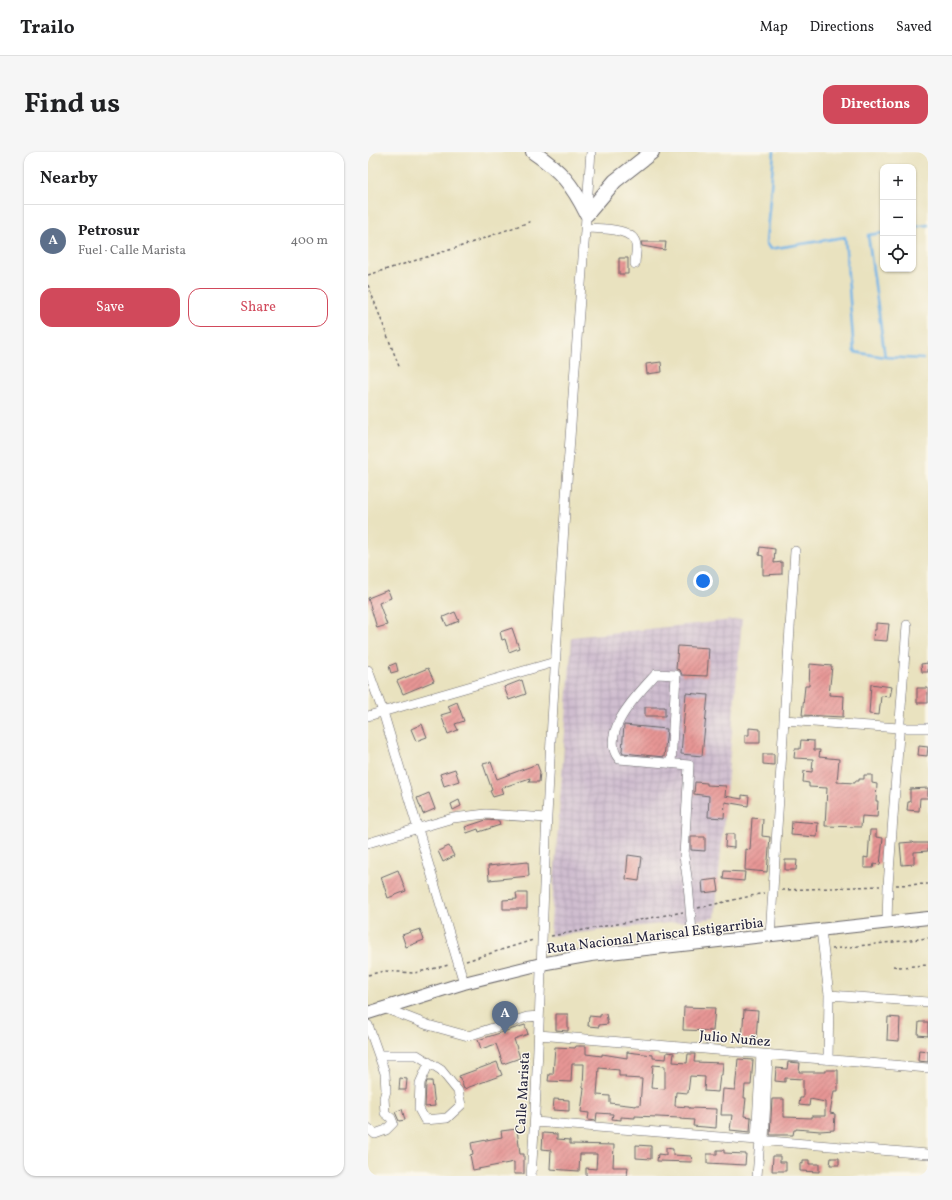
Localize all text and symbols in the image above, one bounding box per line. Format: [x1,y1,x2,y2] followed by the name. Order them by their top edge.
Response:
[20,15,75,41] text: Trailo
[760,18,788,37] text: Map
[810,18,874,37] text: Directions
[896,18,932,37] text: Saved
[24,85,120,124] text: Find us
[823,85,928,124] button: Directions
[880,164,916,272] map controls
[880,164,916,200] button: +
[40,167,98,190] text: Nearby
[880,200,916,236] button: −
[78,221,140,242] text: Petrosur
[48,232,58,250] text: A
[291,232,328,250] text: 400 m
[880,236,916,272] button: locate
[78,242,186,260] text: Fuel · Calle Marista
[40,288,180,327] button: Save
[188,288,328,327] button: Share
[693,571,713,591] your location
[546,914,765,959] street label: Ruta Nacional Mariscal Estigarribia
[492,1001,518,1034] pin: A
[698,1027,771,1052] street label: Julio Nuñez
[512,1052,535,1134] street label: Calle Marista

